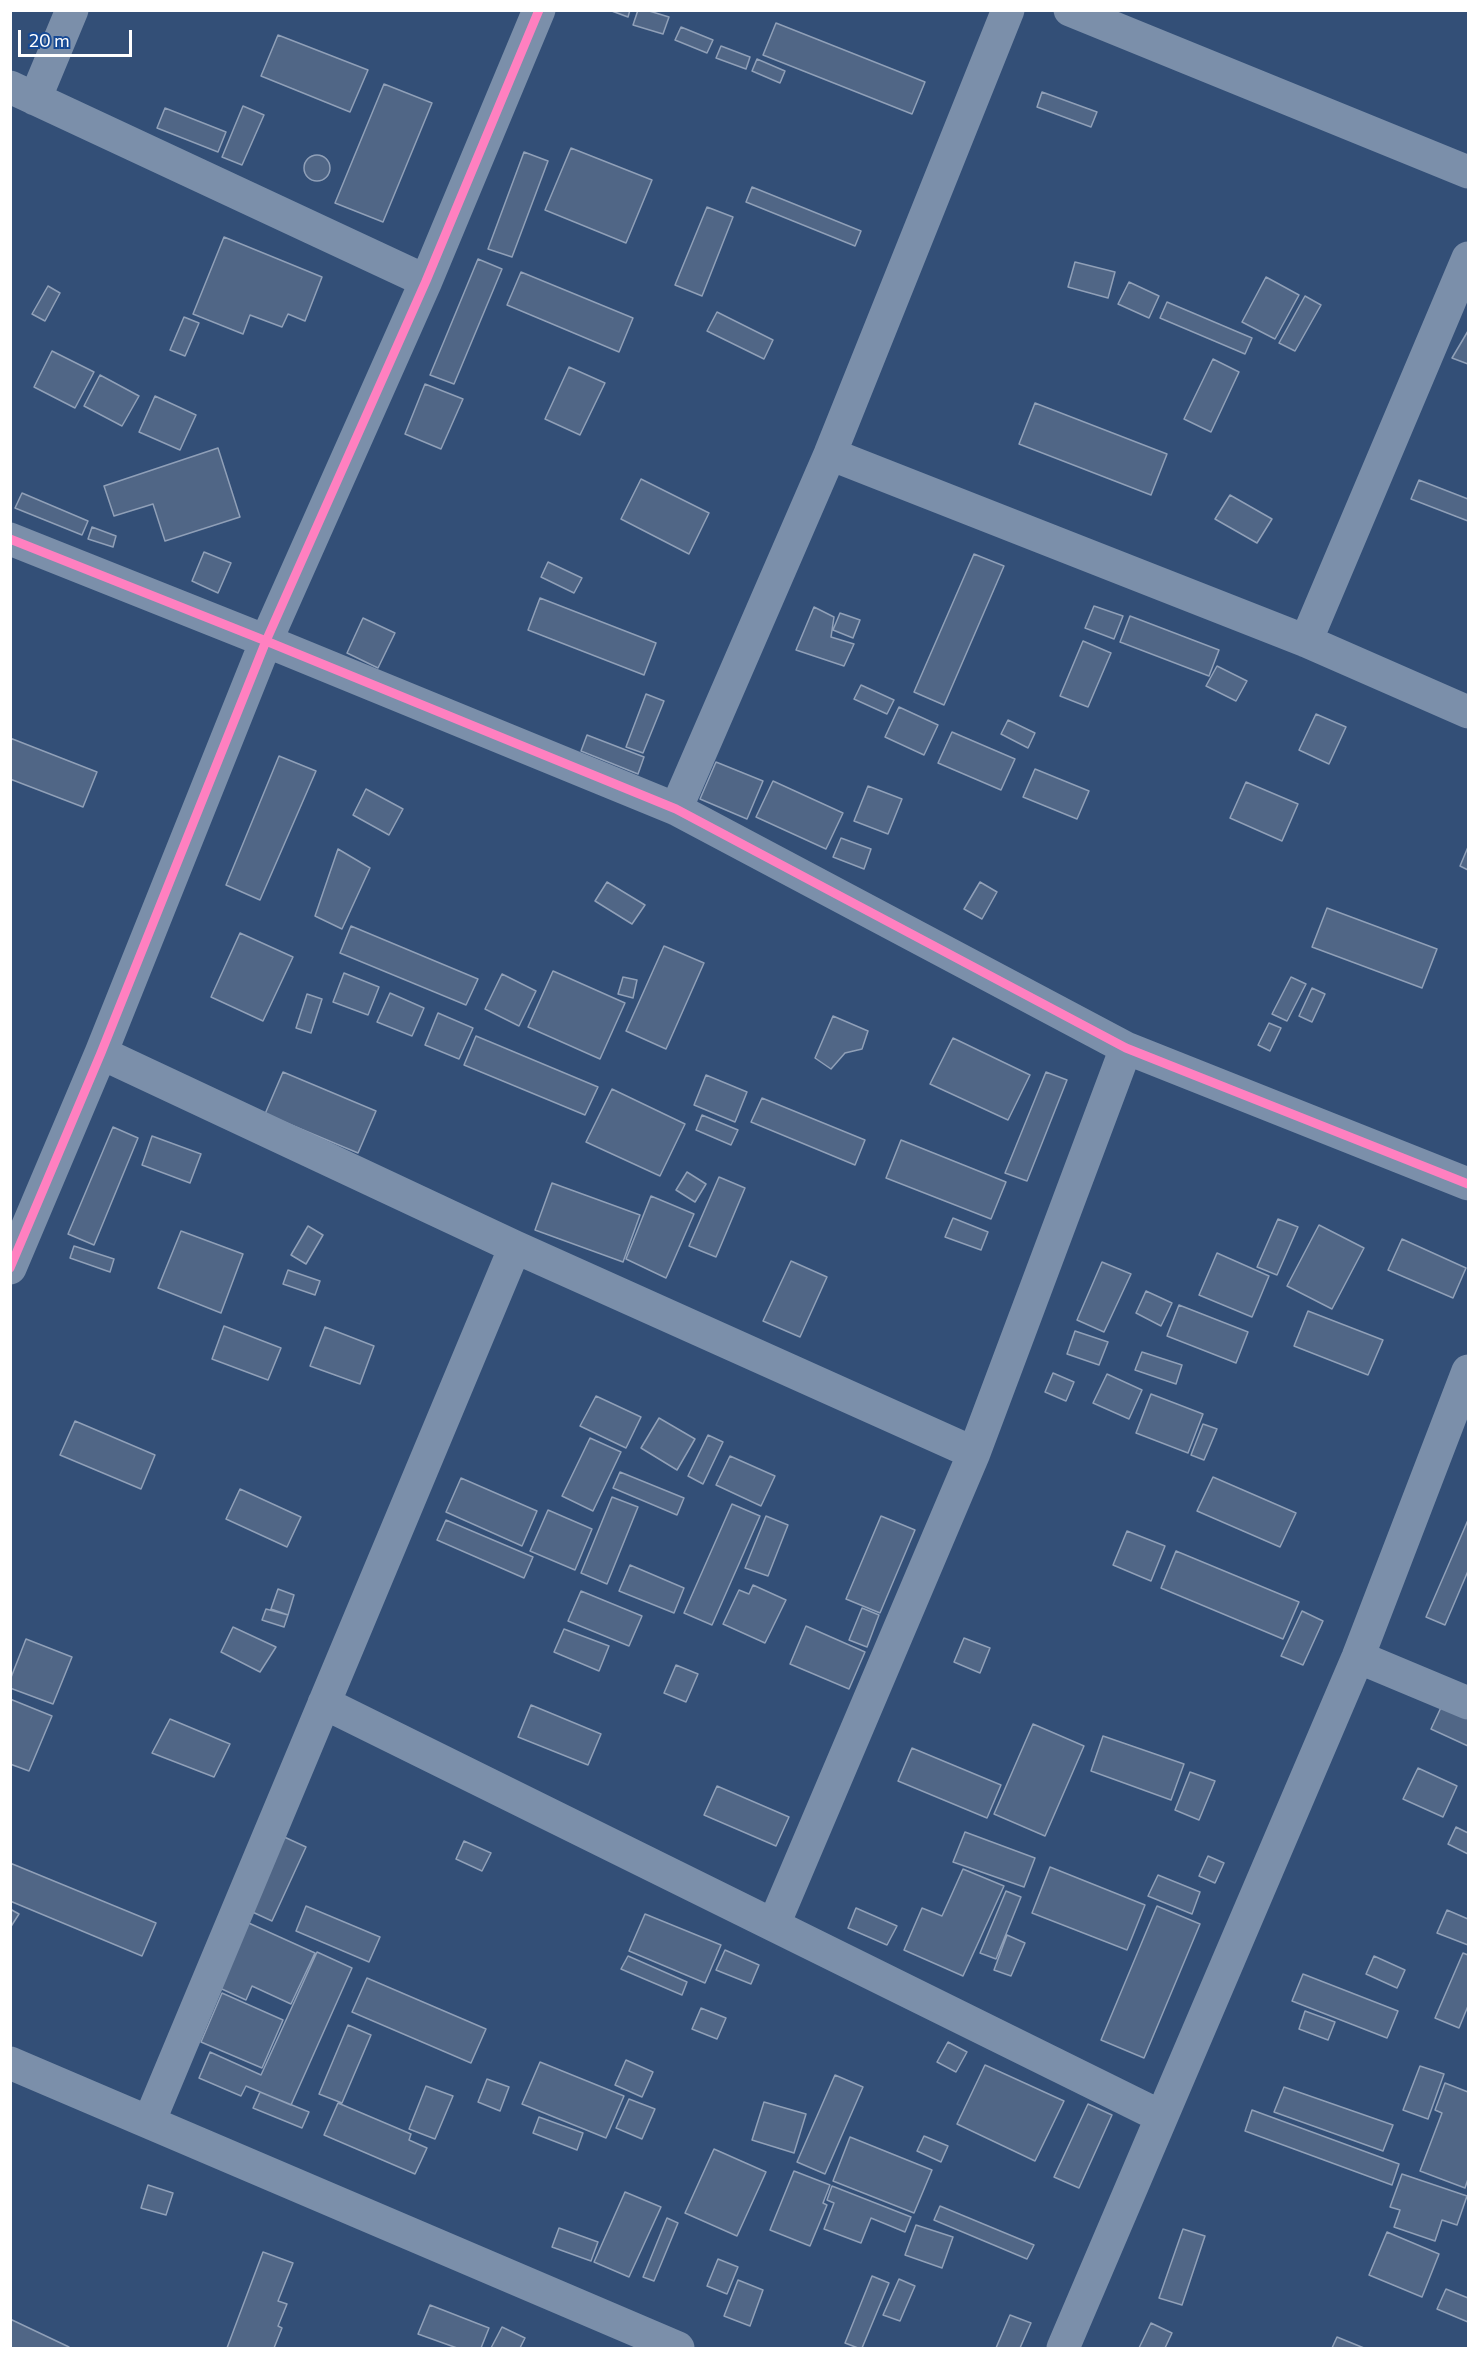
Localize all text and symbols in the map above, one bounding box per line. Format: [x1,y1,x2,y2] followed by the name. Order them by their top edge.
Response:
[21,18,135,56] scale bar
[29,29,70,51] text: 20 m

